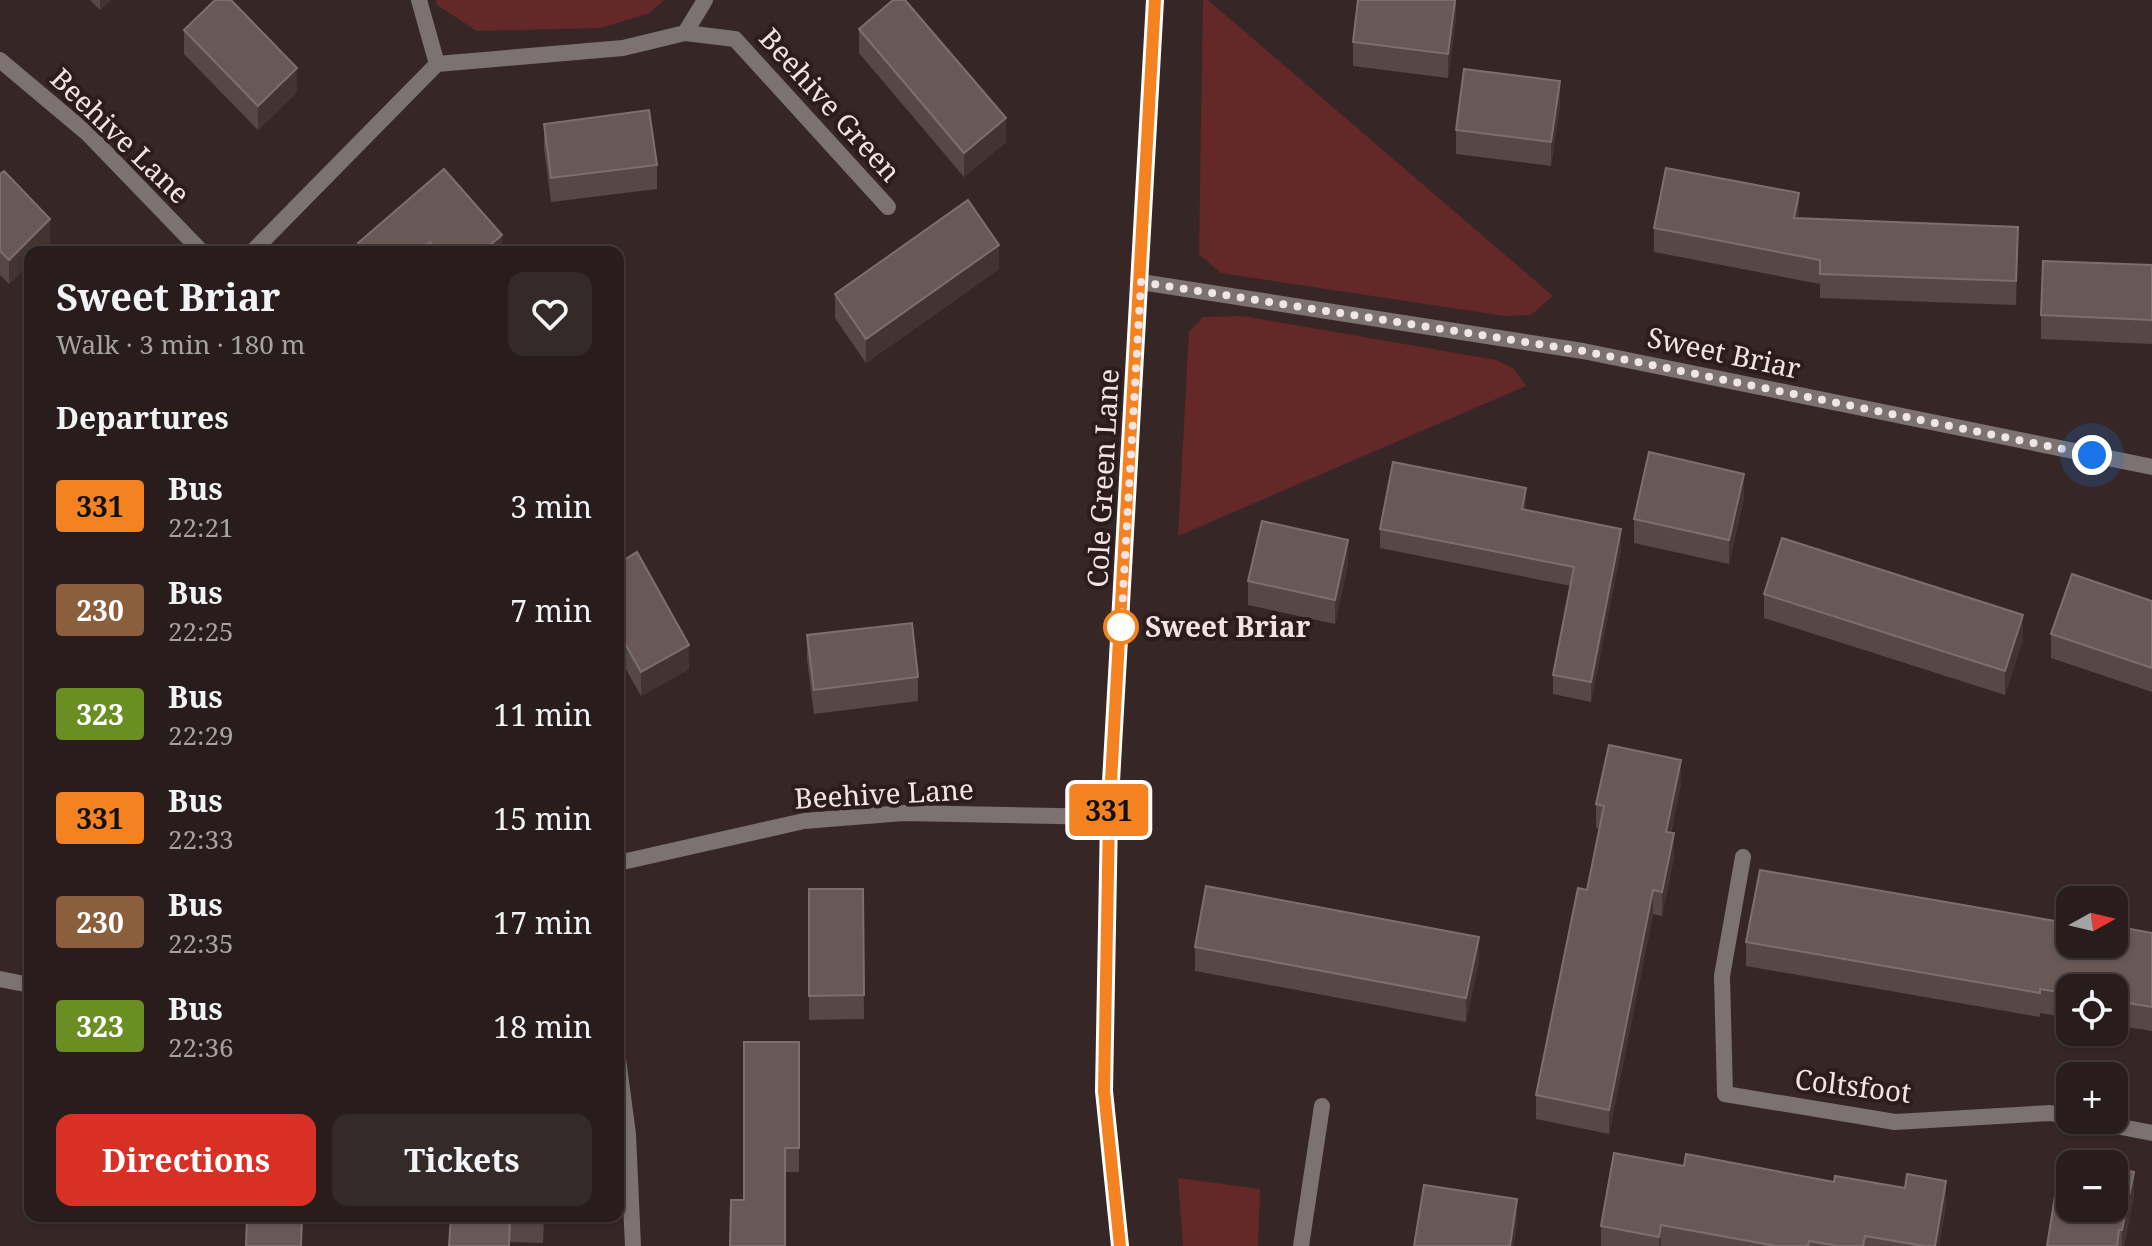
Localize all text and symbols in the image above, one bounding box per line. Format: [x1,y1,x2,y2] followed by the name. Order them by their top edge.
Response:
[751,19,910,189] street label: Beehive Green
[43,59,199,211] street label: Beehive Lane
[56,270,280,322] text: Sweet Briar
[508,272,592,356] button: heart
[1644,317,1804,387] street label: Sweet Briar
[56,326,305,362] text: Walk · 3 min · 180 m
[1077,368,1127,588] street label: Cole Green Lane
[56,397,229,438] text: Departures
[2072,435,2112,475] your location
[168,468,223,509] text: Bus
[510,486,592,527] text: 3 min
[76,487,124,525] text: 331
[168,509,234,545] text: 22:21
[168,572,223,613] text: Bus
[510,590,592,631] text: 7 min
[76,591,124,629] text: 230
[1145,607,1311,645] place label: Sweet Briar
[1104,610,1138,644] marker: Sweet Briar
[168,613,234,649] text: 22:25
[168,676,223,717] text: Bus
[493,694,592,735] text: 11 min
[76,695,124,733] text: 323
[168,717,234,753] text: 22:29
[793,769,975,817] street label: Beehive Lane
[168,780,223,821] text: Bus
[1063,784,1155,836] line badge: 331
[1085,791,1133,829] text: 331
[493,798,592,839] text: 15 min
[76,799,124,837] text: 331
[168,821,234,857] text: 22:33
[168,884,223,925] text: Bus
[2056,886,2128,958] north arrow
[2056,886,2128,1222] map controls
[493,902,592,943] text: 17 min
[76,903,124,941] text: 230
[168,925,234,961] text: 22:35
[2056,974,2128,1046] button: locate
[168,988,223,1029] text: Bus
[493,1006,592,1047] text: 18 min
[76,1007,124,1045] text: 323
[168,1029,234,1065] text: 22:36
[1793,1059,1914,1111] street label: Coltsfoot
[2056,1062,2128,1134] button: +
[56,1114,316,1206] button: Directions
[332,1114,592,1206] button: Tickets
[2056,1150,2128,1222] button: −

